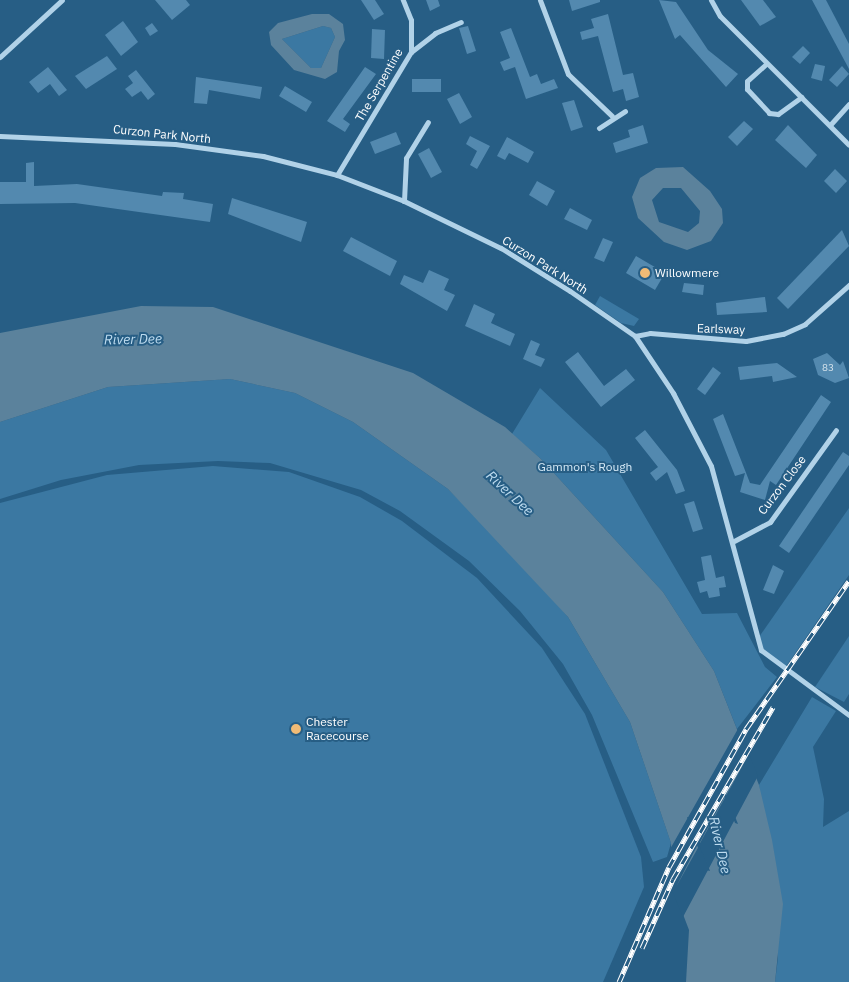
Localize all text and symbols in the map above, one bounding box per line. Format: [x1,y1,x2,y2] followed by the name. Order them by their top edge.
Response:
[352,46,406,124] street label: The Serpentine
[112,122,212,146] street label: Curzon Park North
[500,233,590,297] street label: Curzon Park North
[655,266,719,280] place label: Willowmere
[639,267,651,279] marker: Willowmere
[697,321,745,337] street label: Earlsway
[104,330,162,348] water label: River Dee
[822,362,834,374] house number: 83
[755,453,809,517] street label: Curzon Close
[538,460,632,474] park label: Gammon's Rough
[483,467,537,519] water label: River Dee
[306,715,369,743] place label: Chester Racecourse
[290,723,302,735] marker: Chester Racecourse
[705,815,735,875] water label: River Dee

